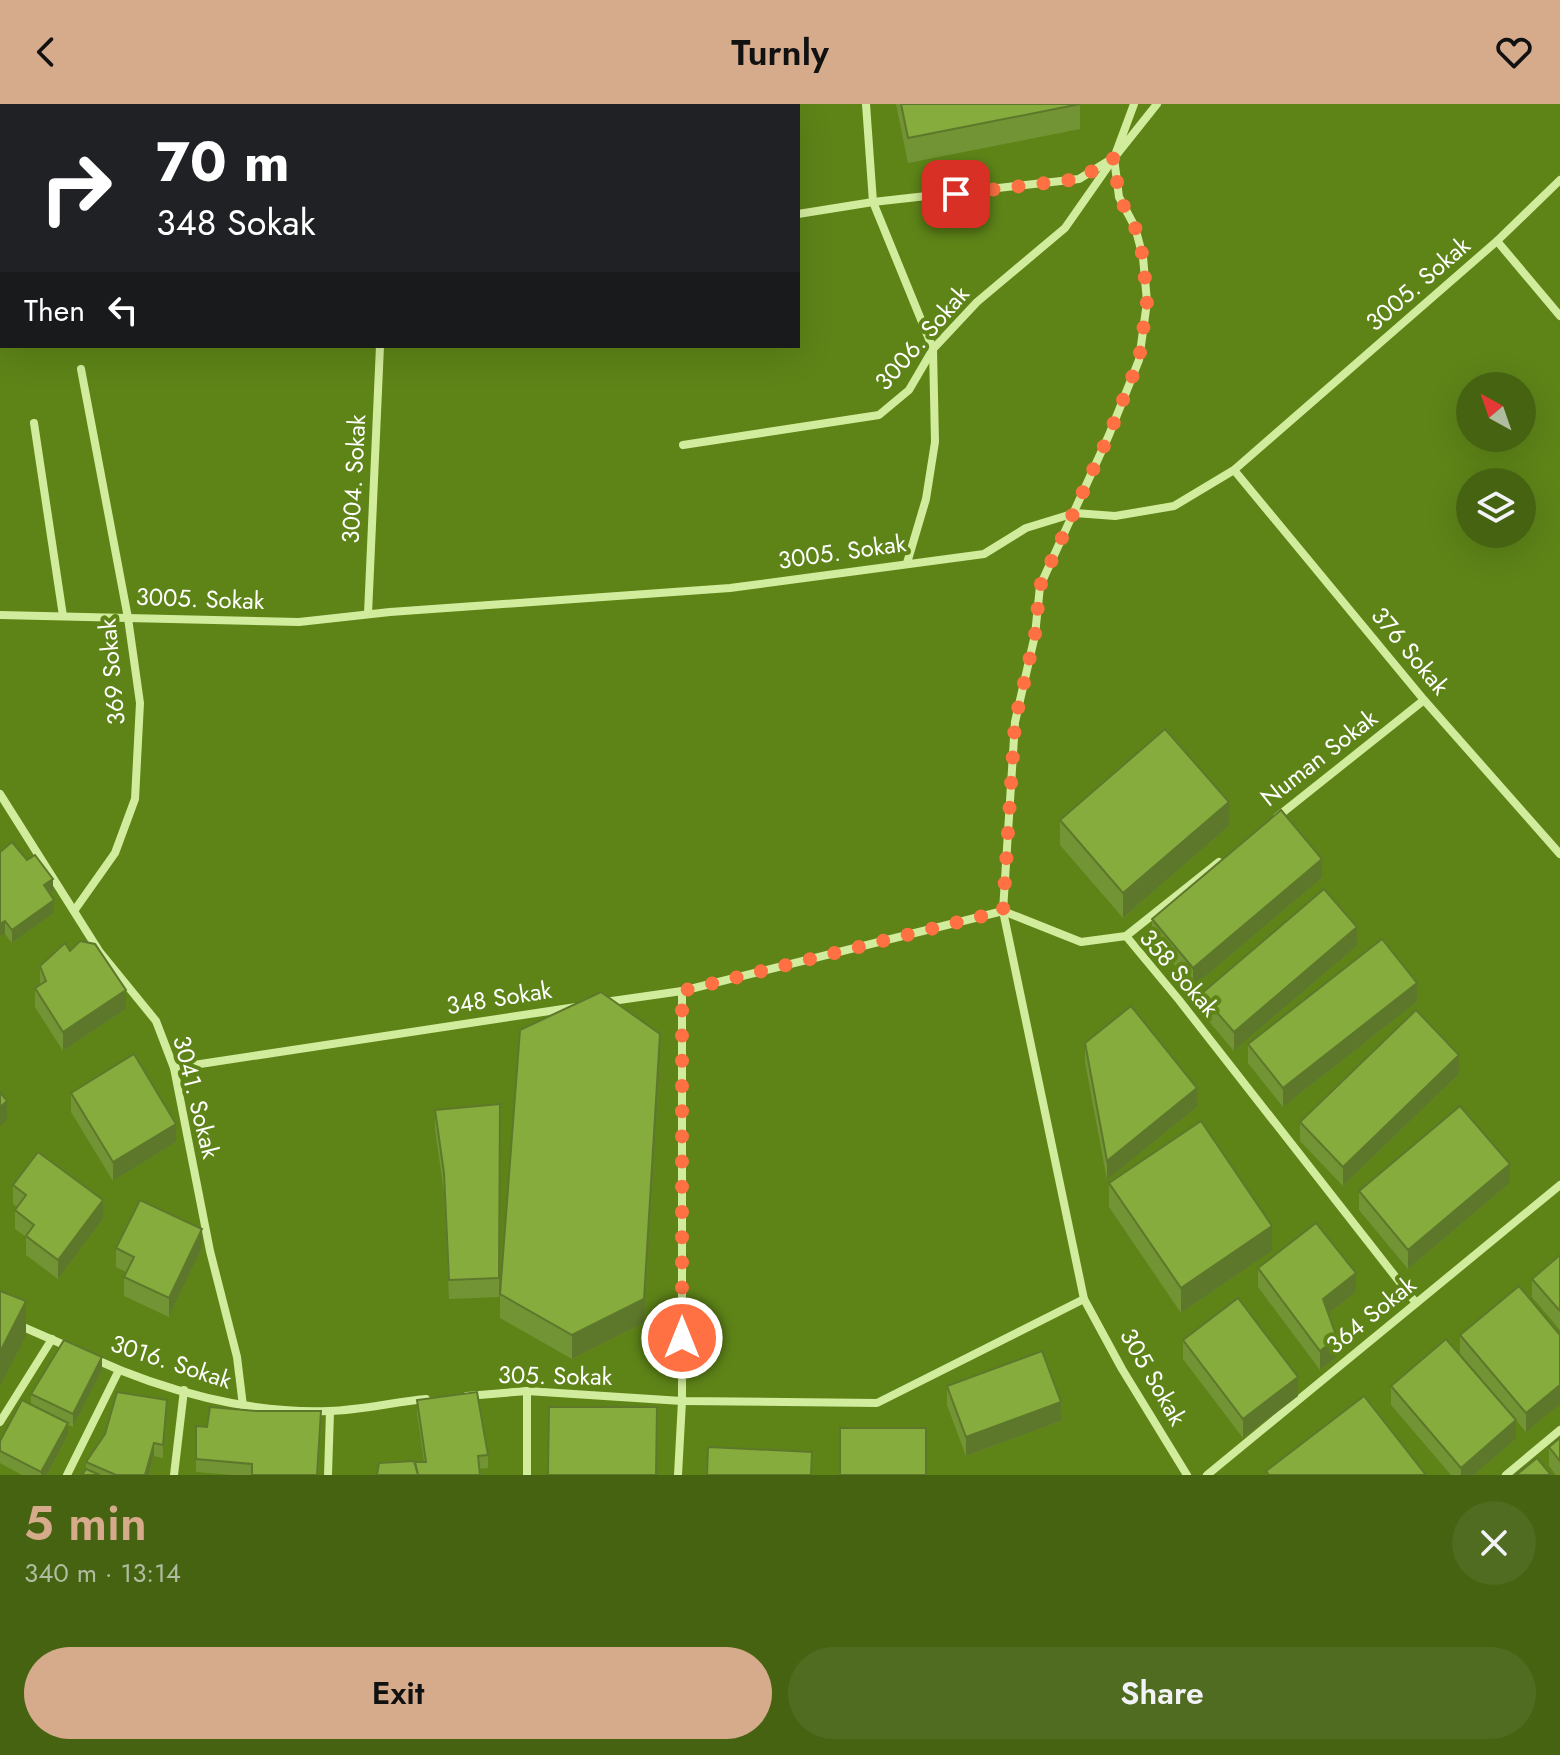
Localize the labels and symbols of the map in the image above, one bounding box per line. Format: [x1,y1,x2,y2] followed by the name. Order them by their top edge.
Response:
[922,160,990,228] pin
[1358,228,1478,339] street label: 3005. Sokak
[866,277,977,398] street label: 3006. Sokak
[1456,372,1536,452] north arrow
[333,413,374,544] street label: 3004. Sokak
[776,525,909,578] street label: 3005. Sokak
[135,579,265,618] street label: 3005. Sokak
[1363,599,1458,703] street label: 376 Sokak
[89,617,134,727] street label: 369 Sokak
[1253,700,1385,815] street label: Numan Sokak
[1131,921,1228,1024] street label: 358 Sokak
[444,972,555,1023] street label: 348 Sokak
[164,1032,229,1162] street label: 3041. Sokak
[1318,1267,1424,1362] street label: 364 Sokak
[640,1296,724,1380] position arrow
[1111,1322,1196,1432] street label: 305 Sokak
[106,1325,237,1398] street label: 3016. Sokak
[498,1357,613,1394] street label: 305. Sokak

